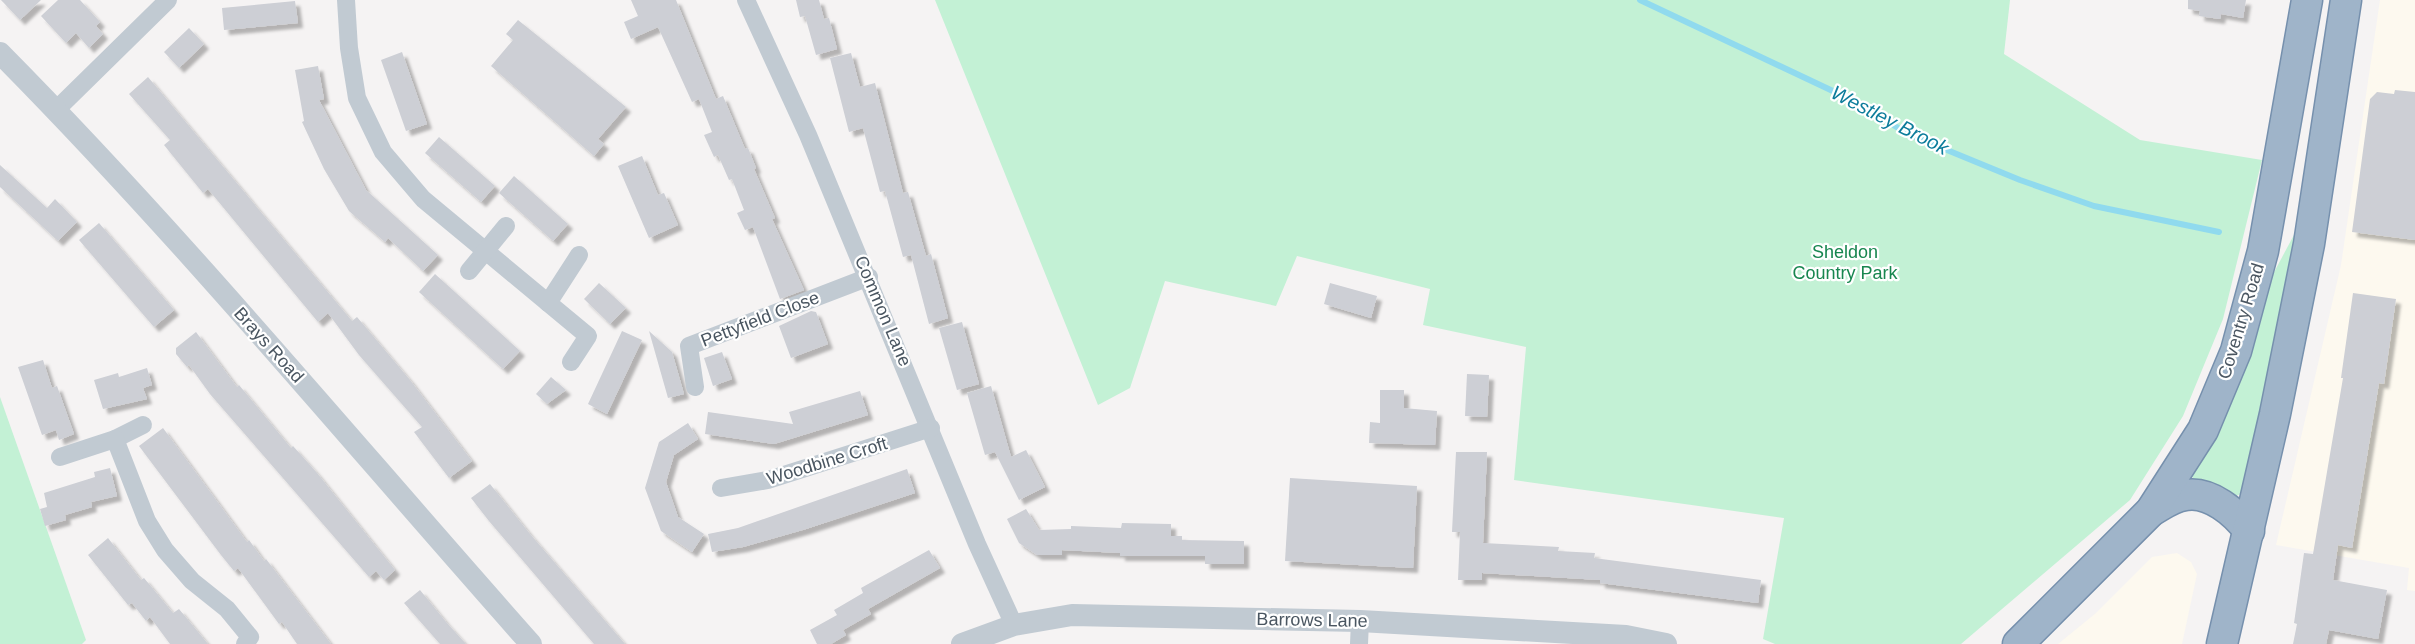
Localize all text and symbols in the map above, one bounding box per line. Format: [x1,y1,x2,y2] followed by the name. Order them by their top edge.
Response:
[1828,81,1953,159] water label: Westley Brook
[1792,242,1899,283] park label: Sheldon Country Park
[851,253,915,369] street label: Common Lane
[2214,261,2268,381] street label: Coventry Road
[698,287,822,351] street label: Pettyfield Close
[230,303,308,387] street label: Brays Road
[764,433,890,489] street label: Woodbine Croft
[1256,609,1368,631] street label: Barrows Lane

